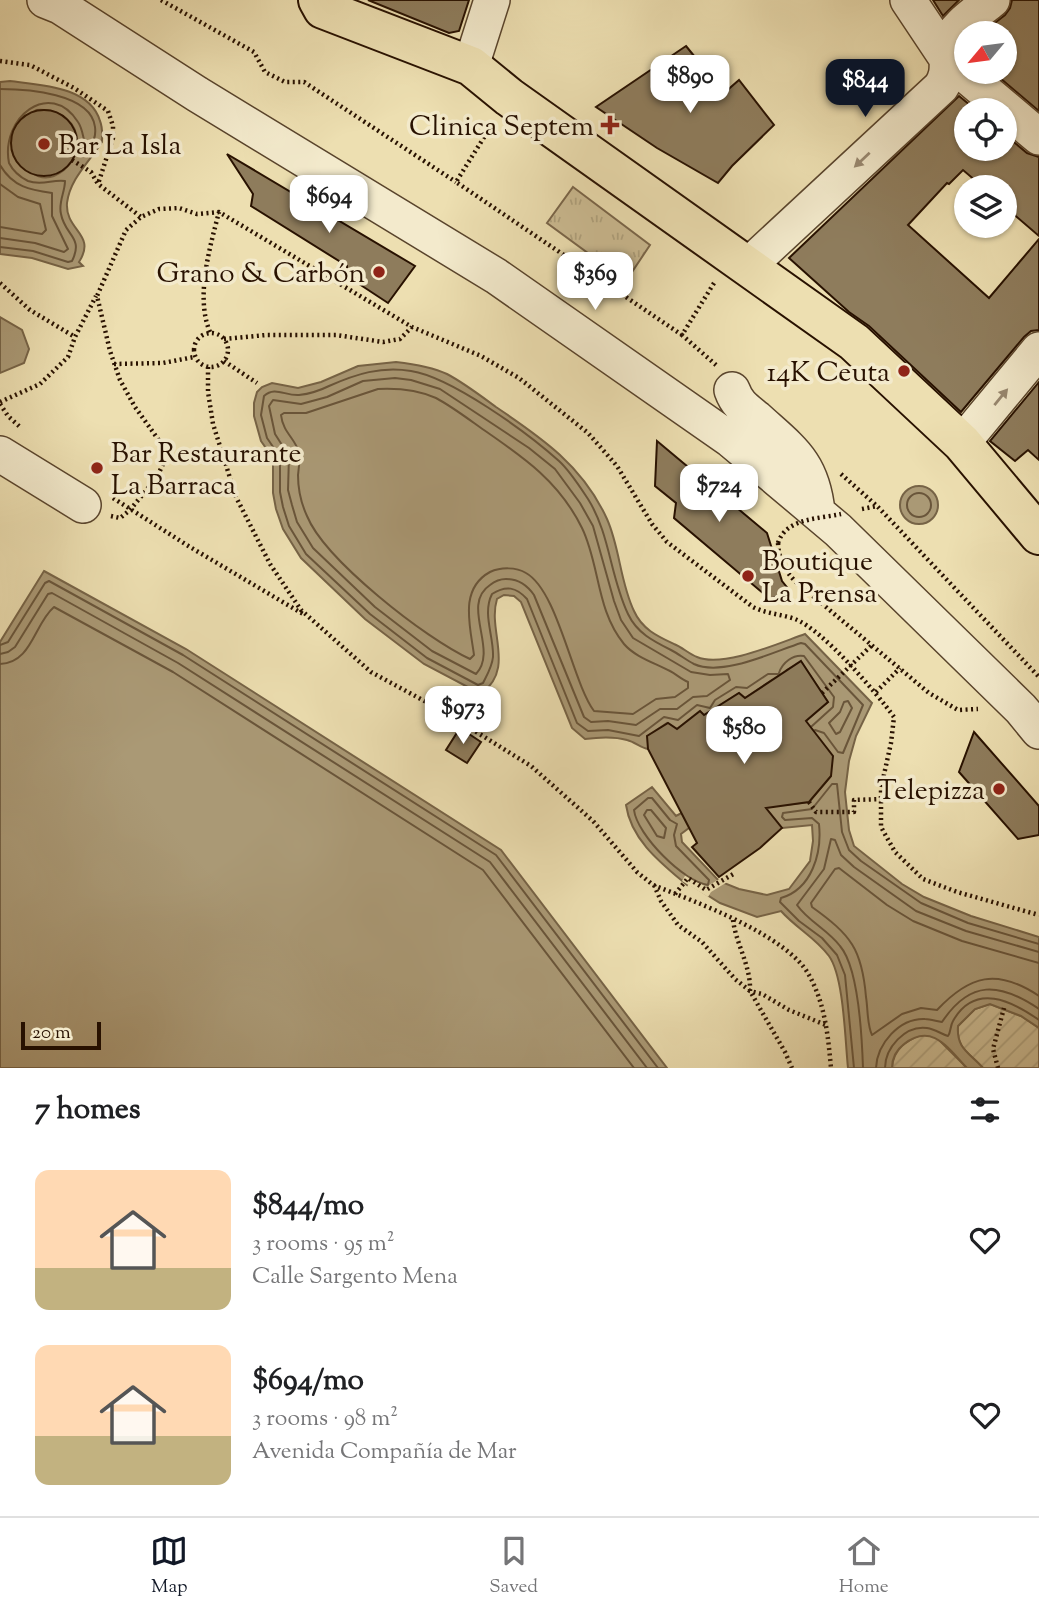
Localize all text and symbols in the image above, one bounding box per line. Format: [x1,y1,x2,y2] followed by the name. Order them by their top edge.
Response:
[954,21,1017,84] north arrow
[954,21,1017,238] map controls
[649,55,731,115] pin: $890
[824,60,906,119] pin: $844
[666,61,714,94] text: $890
[842,65,888,98] text: $844
[954,98,1017,161] button: locate
[409,108,594,148] place label: Clinica Septem
[600,115,620,135] marker: Clinica Septem
[58,127,181,167] place label: Bar La Isla
[36,136,52,152] marker: Bar La Isla
[854,151,871,167] one-way arrow
[954,175,1017,238] button: layers
[288,176,370,235] pin: $694
[306,181,352,214] text: $694
[554,252,636,312] pin: $369
[157,255,365,295] place label: Grano & Carbón
[573,258,617,291] text: $369
[371,264,387,280] marker: Grano & Carbón
[767,354,890,394] place label: 14K Ceuta
[896,363,912,379] marker: 14K Ceuta
[993,388,1008,406] one-way arrow
[111,435,302,507] place label: Bar Restaurante La Barraca
[89,460,105,476] marker: Bar Restaurante La Barraca
[678,464,760,524] pin: $724
[696,470,742,503] text: $724
[762,543,877,615] place label: Boutique La Prensa
[740,568,756,584] marker: Boutique La Prensa
[422,686,504,746] pin: $973
[441,692,485,725] text: $973
[703,706,785,766] pin: $580
[722,712,766,745] text: $580
[877,772,985,812] place label: Telepizza
[991,781,1007,797] marker: Telepizza
[21,1019,102,1051] scale bar
[32,1020,71,1047] text: 20 m
[35,1089,140,1132] text: 7 homes
[966,1091,1004,1129] icon: filters
[252,1185,364,1228] text: $844/mo
[91,1198,175,1282] icon: home
[966,1221,1004,1259] icon: heart
[252,1228,395,1261] text: 3 rooms · 95 m²
[252,1261,458,1294] text: Calle Sargento Mena
[252,1360,364,1403] text: $694/mo
[91,1373,175,1457] icon: home
[966,1396,1004,1434] icon: heart
[252,1403,398,1436] text: 3 rooms · 98 m²
[252,1436,517,1469] text: Avenida Compañía de Mar
[150,1532,188,1601] tab: Map
[489,1532,538,1601] tab: Saved
[839,1532,889,1601] tab: Home

